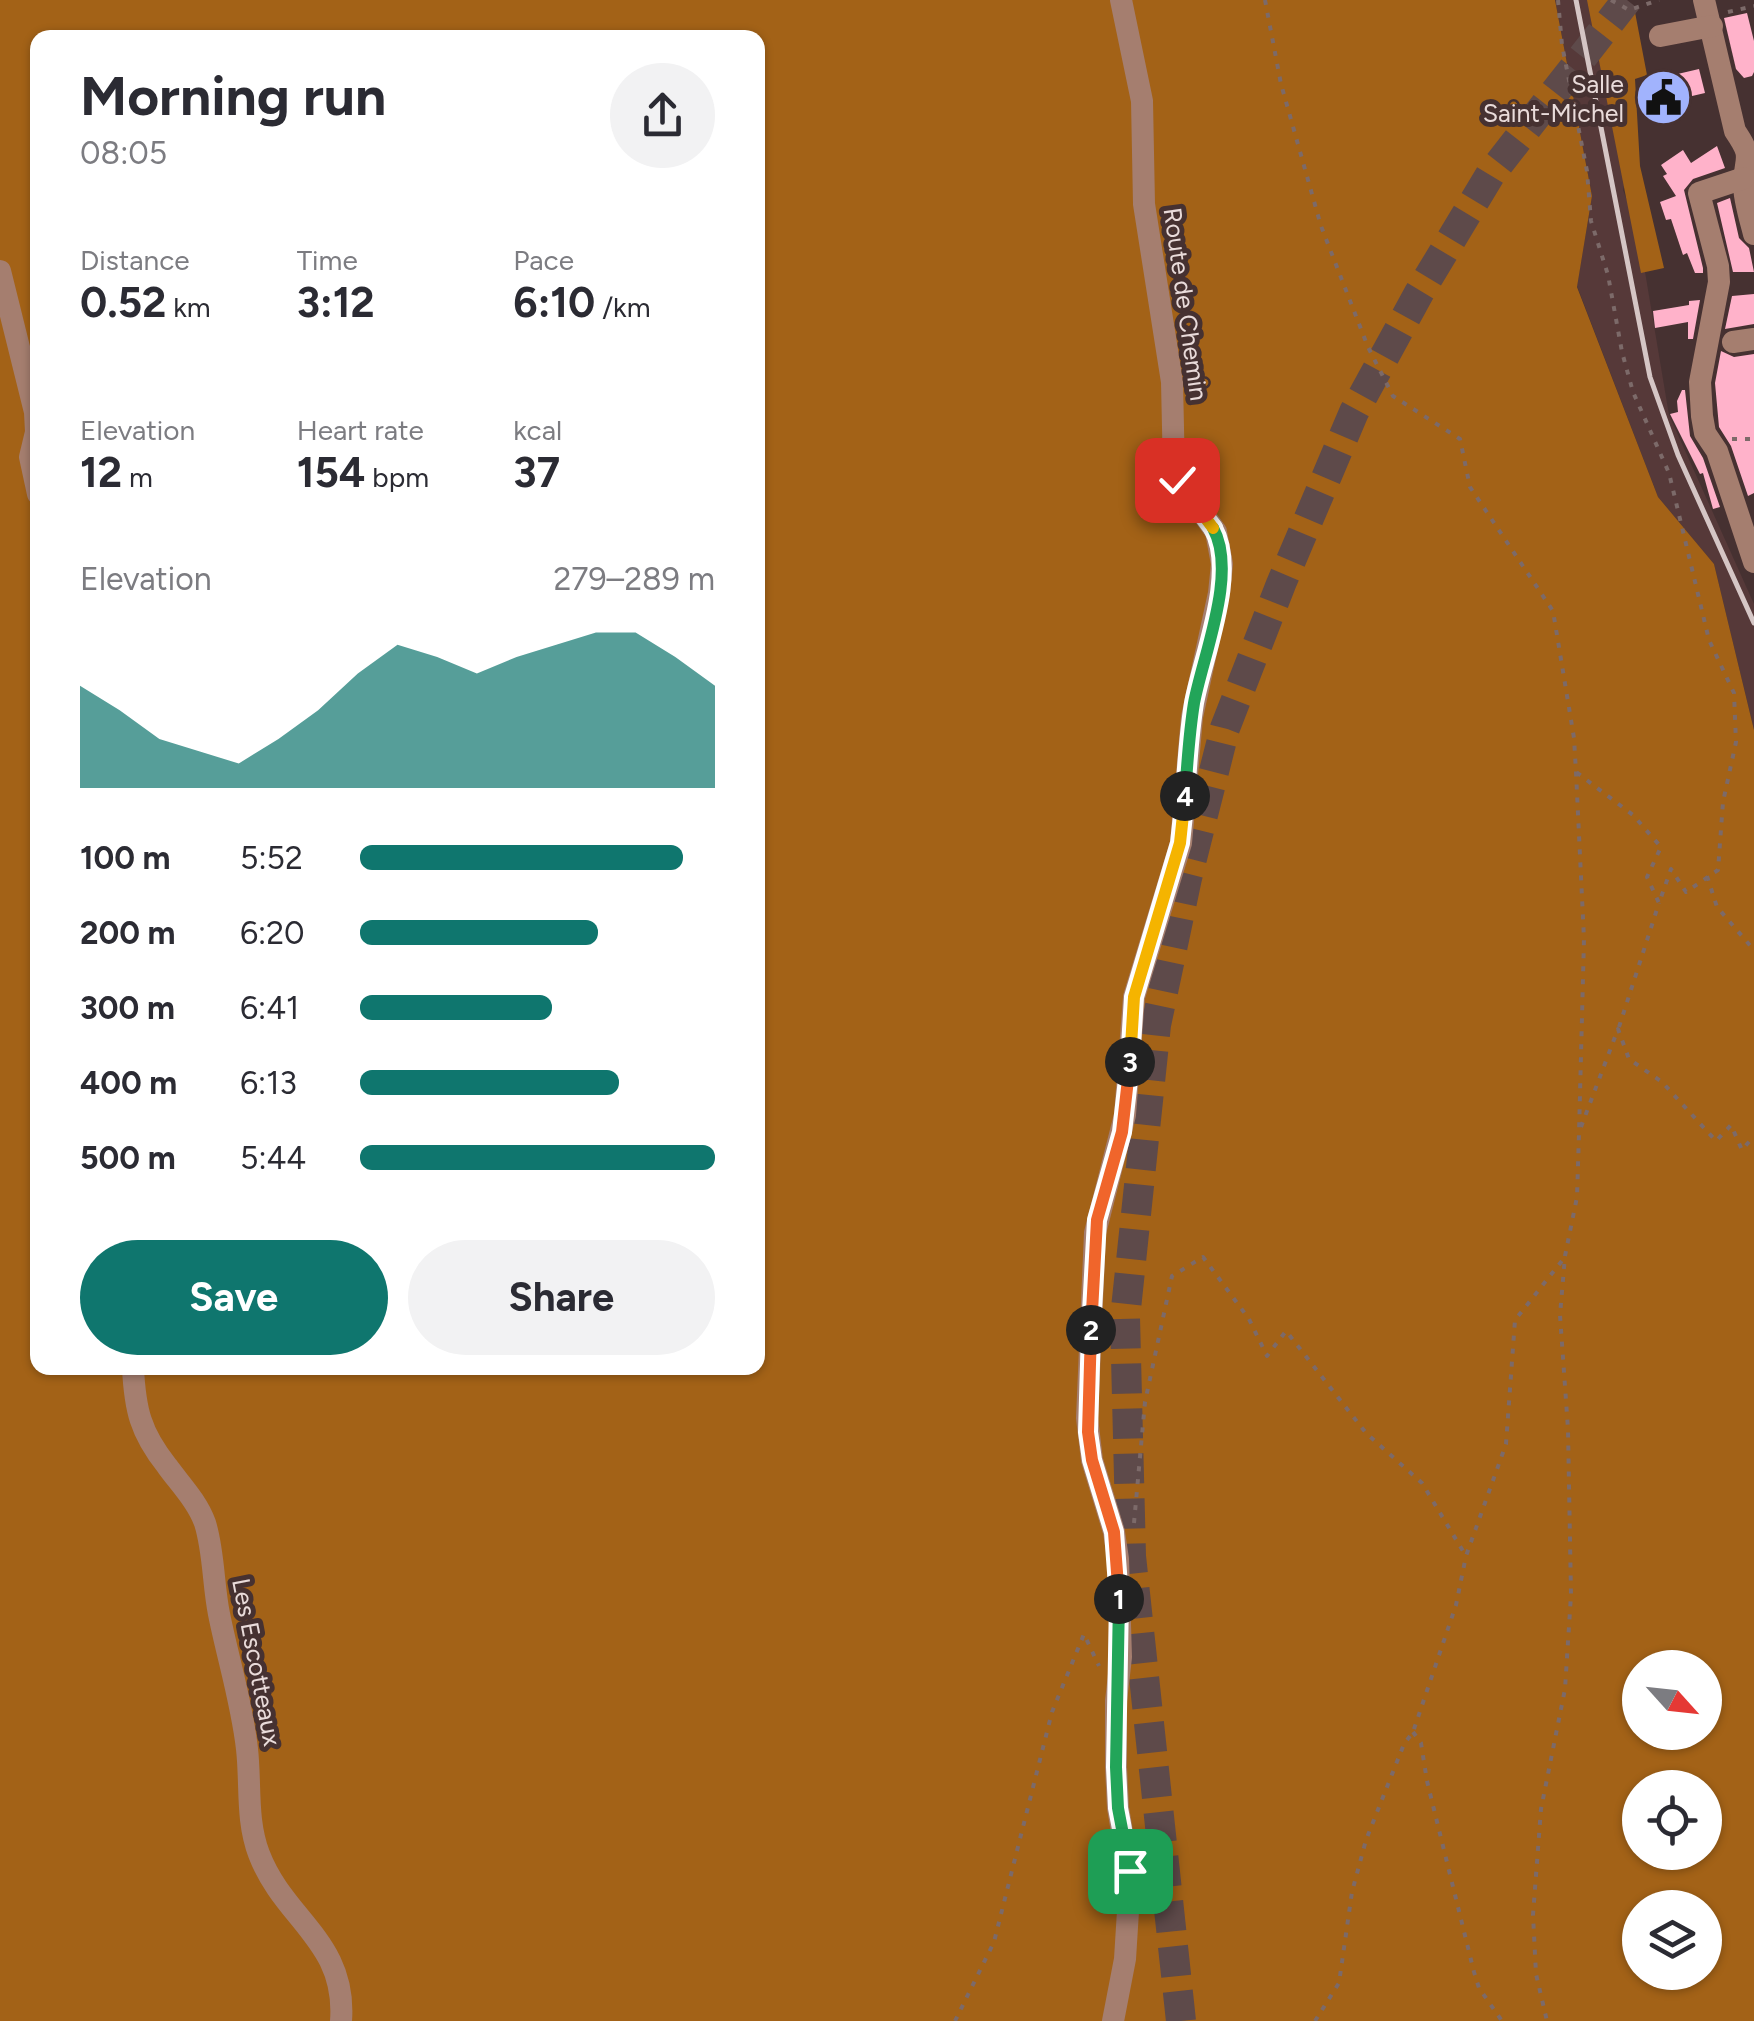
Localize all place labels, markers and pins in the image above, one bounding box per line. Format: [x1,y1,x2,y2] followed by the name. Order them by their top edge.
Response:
[1633,68,1693,128] public building icon: Salle Saint-Michel
[1483,69,1624,128] place label: Salle Saint-Michel
[1135,438,1220,523] pin
[1160,771,1210,821] pin: 4
[1105,1037,1155,1087] pin: 3
[1066,1305,1116,1355] pin: 2
[1094,1574,1144,1624] pin: 1
[1088,1829,1173,1914] pin

